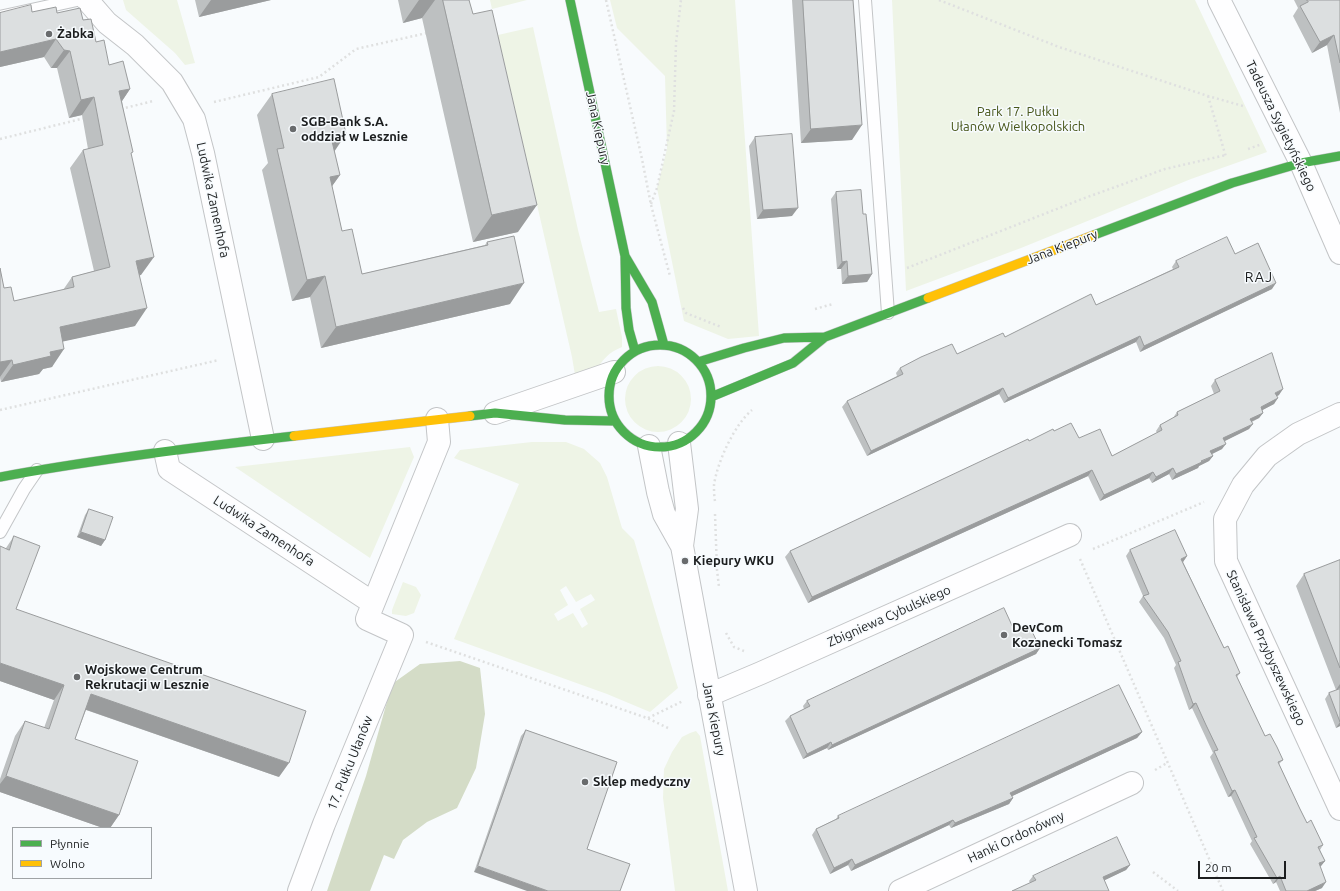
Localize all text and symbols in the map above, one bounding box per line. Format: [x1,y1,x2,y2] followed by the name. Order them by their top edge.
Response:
[57,26,94,42] place label: Żabka
[44,29,54,39] marker: Żabka
[1242,58,1320,194] street label: Tadeusza Sygietyńskiego
[583,90,613,166] street label: Jana Kiepury
[951,104,1085,135] park label: Park 17. Pułku Ułanów Wielkopolskich
[301,114,408,145] place label: SGB-Bank S.A. oddział w Lesznie
[288,124,298,134] marker: SGB-Bank S.A. oddział w Lesznie
[193,141,233,259] street label: Ludwika Zamenhofa
[1024,226,1100,268] street label: Jana Kiepury
[1245,269,1273,285] district label: RAJ
[210,492,318,570] street label: Ludwika Zamenhofa
[693,553,774,569] place label: Kiepury WKU
[680,556,690,566] marker: Kiepury WKU
[1223,568,1309,728] street label: Stanisława Przybyszewskiego
[825,582,953,650] street label: Zbigniewa Cybulskiego
[1012,620,1122,651] place label: DevCom Kozanecki Tomasz
[999,630,1009,640] marker: DevCom Kozanecki Tomasz
[85,662,209,693] place label: Wojskowe Centrum Rekrutacji w Lesznie
[72,672,82,682] marker: Wojskowe Centrum Rekrutacji w Lesznie
[699,681,729,757] street label: Jana Kiepury
[324,713,376,813] street label: 17. Pułku Ułanów
[593,774,690,790] place label: Sklep medyczny
[580,777,590,787] marker: Sklep medyczny
[965,808,1067,866] street label: Hanki Ordonówny
[12,827,152,879] legend
[50,837,89,850] text: Płynnie
[1200,853,1288,879] scale bar
[50,857,85,870] text: Wolno
[1205,861,1232,874] text: 20 m

